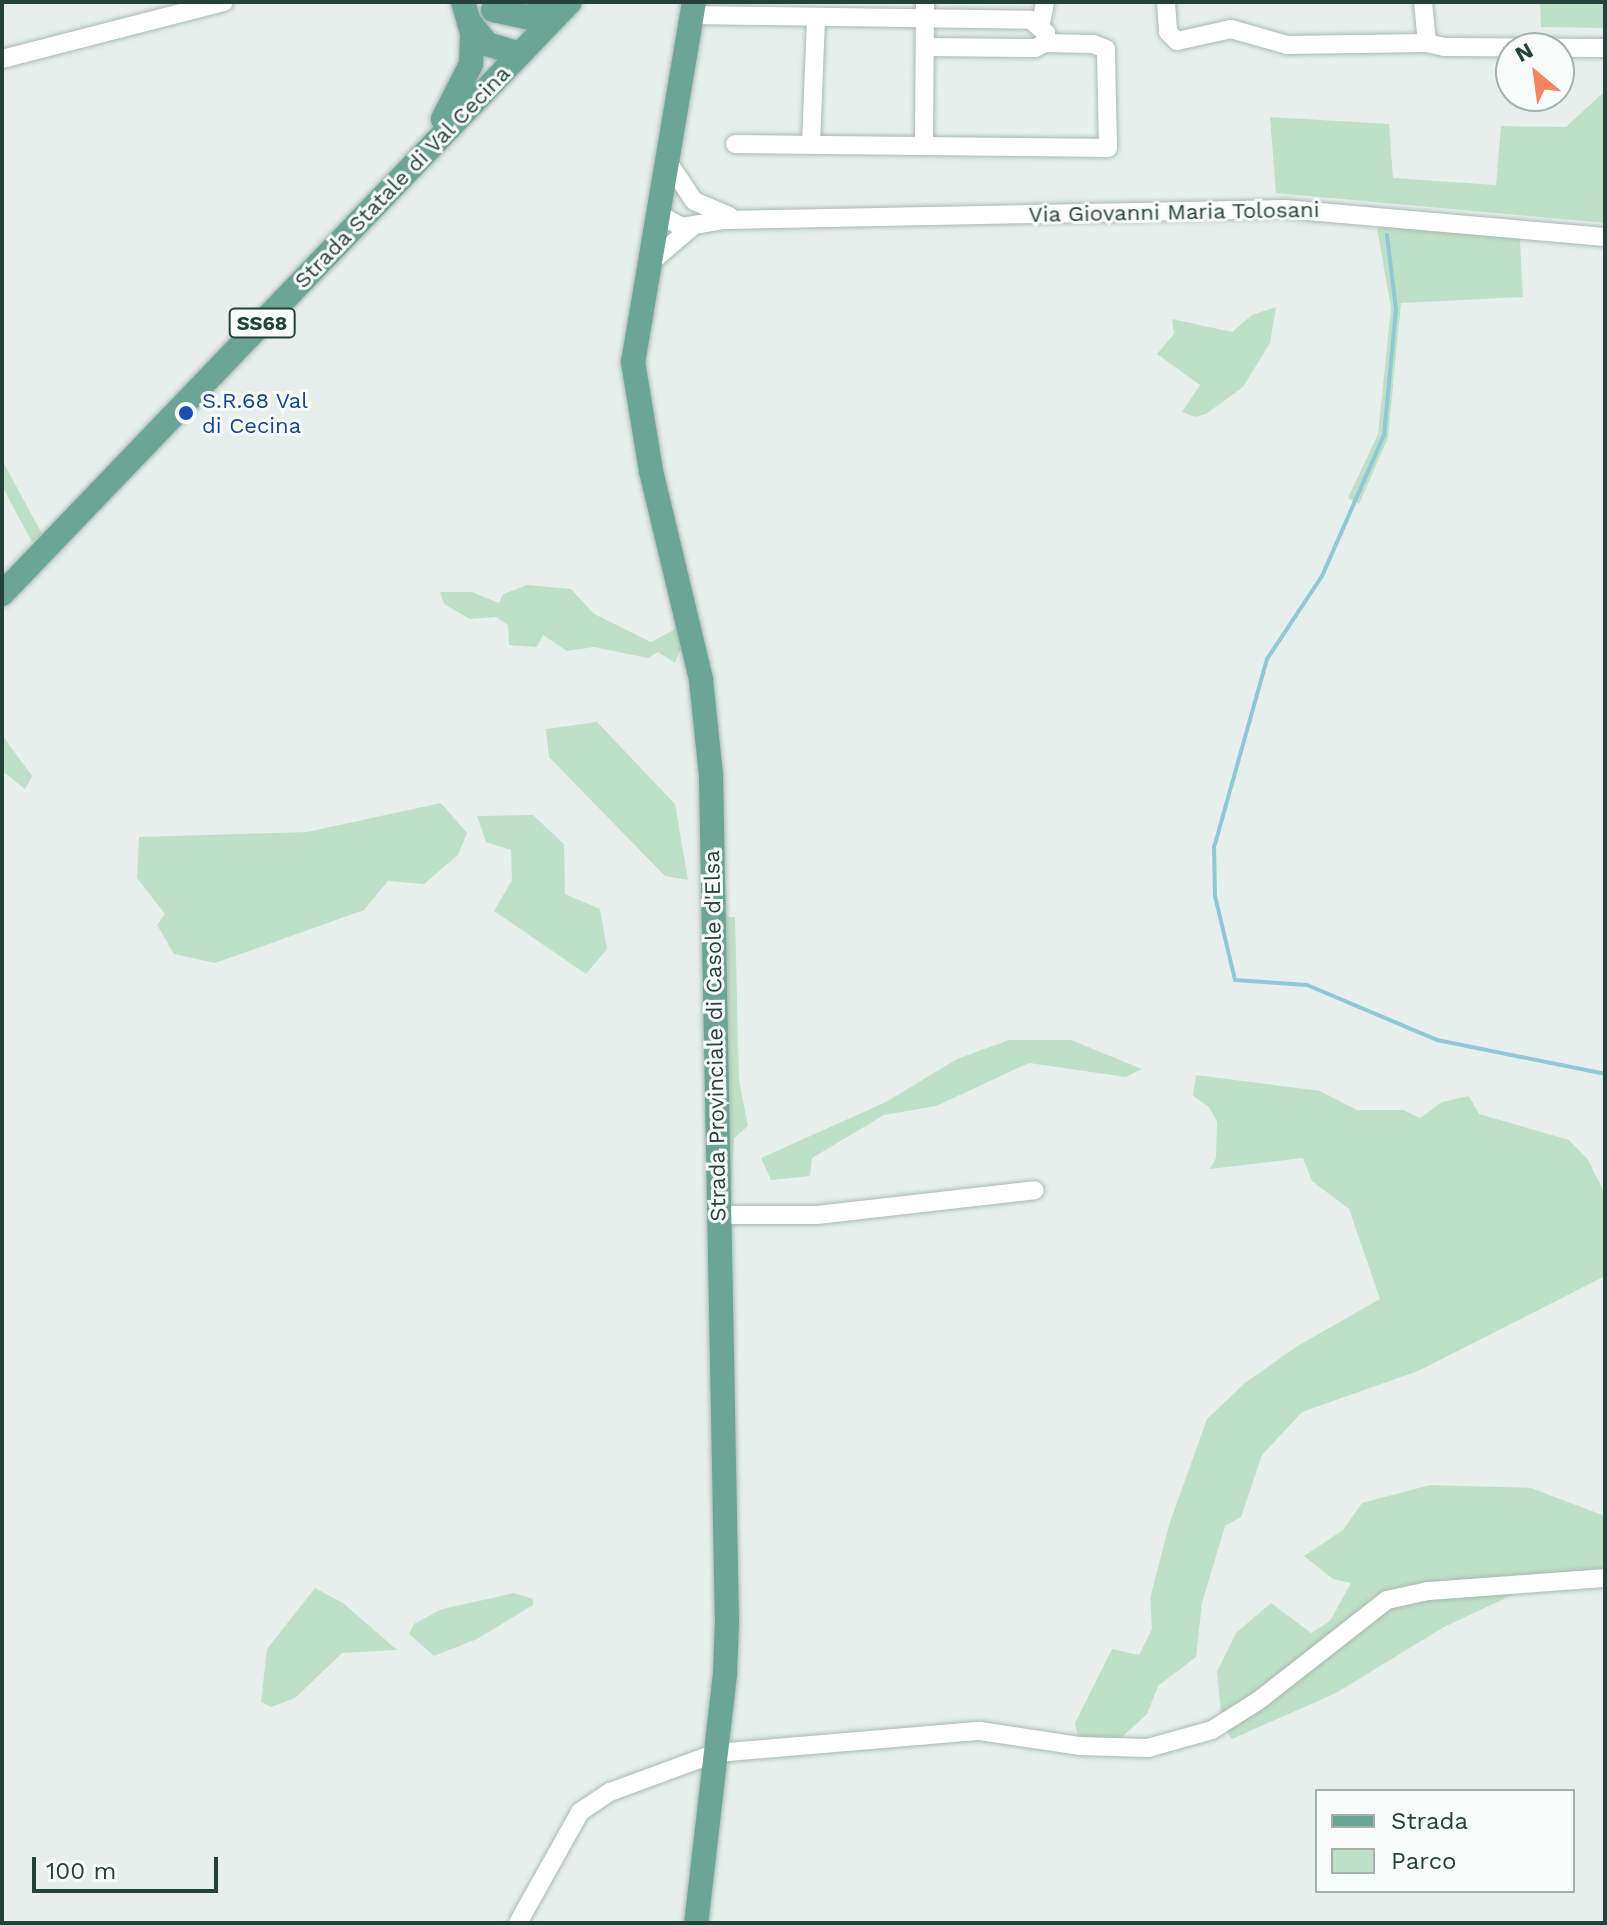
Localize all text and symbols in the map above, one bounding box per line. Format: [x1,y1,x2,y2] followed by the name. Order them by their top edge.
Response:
[1495,32,1575,112] north arrow
[1511,37,1537,67] text: N
[288,60,516,294] street label: Strada Statale di Val Cecina
[1027,196,1321,228] street label: Via Giovanni Maria Tolosani
[228,307,296,339] road number: SS68
[202,387,309,438] place label: S.R.68 Val di Cecina
[177,404,195,422] marker: S.R.68 Val di Cecina
[699,850,731,1222] street label: Strada Provinciale di Casole d'Elsa
[1315,1789,1575,1893] legend
[1391,1807,1468,1835] text: Strada
[36,1841,222,1891] scale bar
[1391,1847,1456,1875] text: Parco
[46,1857,116,1885] text: 100 m

